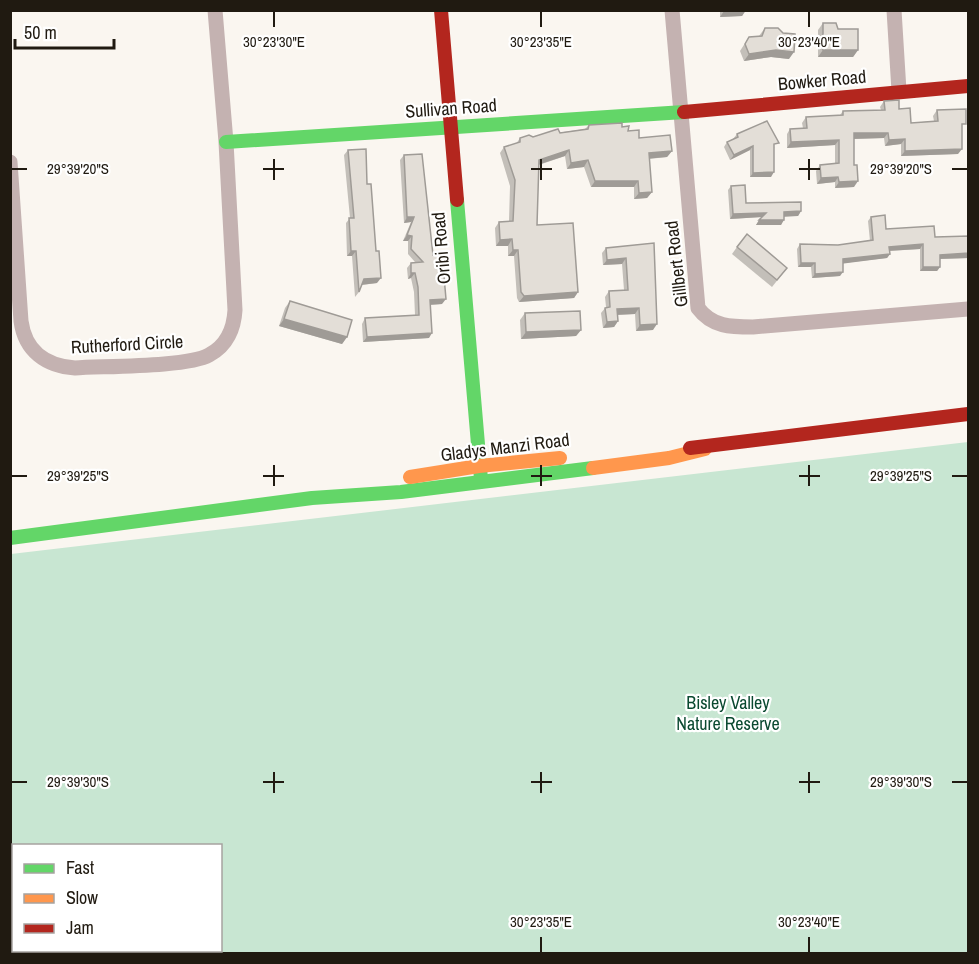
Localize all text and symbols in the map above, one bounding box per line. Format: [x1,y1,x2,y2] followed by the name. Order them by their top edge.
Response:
[15,12,114,50] scale bar
[24,20,57,45] text: 50 m
[243,31,305,52] text: 30°23'30"E
[510,31,572,52] text: 30°23'35"E
[778,31,840,52] text: 30°23'40"E
[777,64,867,96] street label: Bowker Road
[404,92,498,124] street label: Sullivan Road
[47,158,109,179] text: 29°39'20"S
[870,158,932,179] text: 29°39'20"S
[425,211,457,285] street label: Oribi Road
[658,219,694,309] street label: Gillbert Road
[70,329,184,359] street label: Rutherford Circle
[439,427,571,467] street label: Gladys Manzi Road
[47,465,109,486] text: 29°39'25"S
[870,465,932,486] text: 29°39'25"S
[676,690,780,736] park label: Bisley Valley Nature Reserve
[47,771,109,792] text: 29°39'30"S
[870,771,932,792] text: 29°39'30"S
[12,844,222,952] legend
[66,855,94,880] text: Fast
[66,885,98,910] text: Slow
[510,911,572,932] text: 30°23'35"E
[778,911,840,932] text: 30°23'40"E
[66,915,94,940] text: Jam

